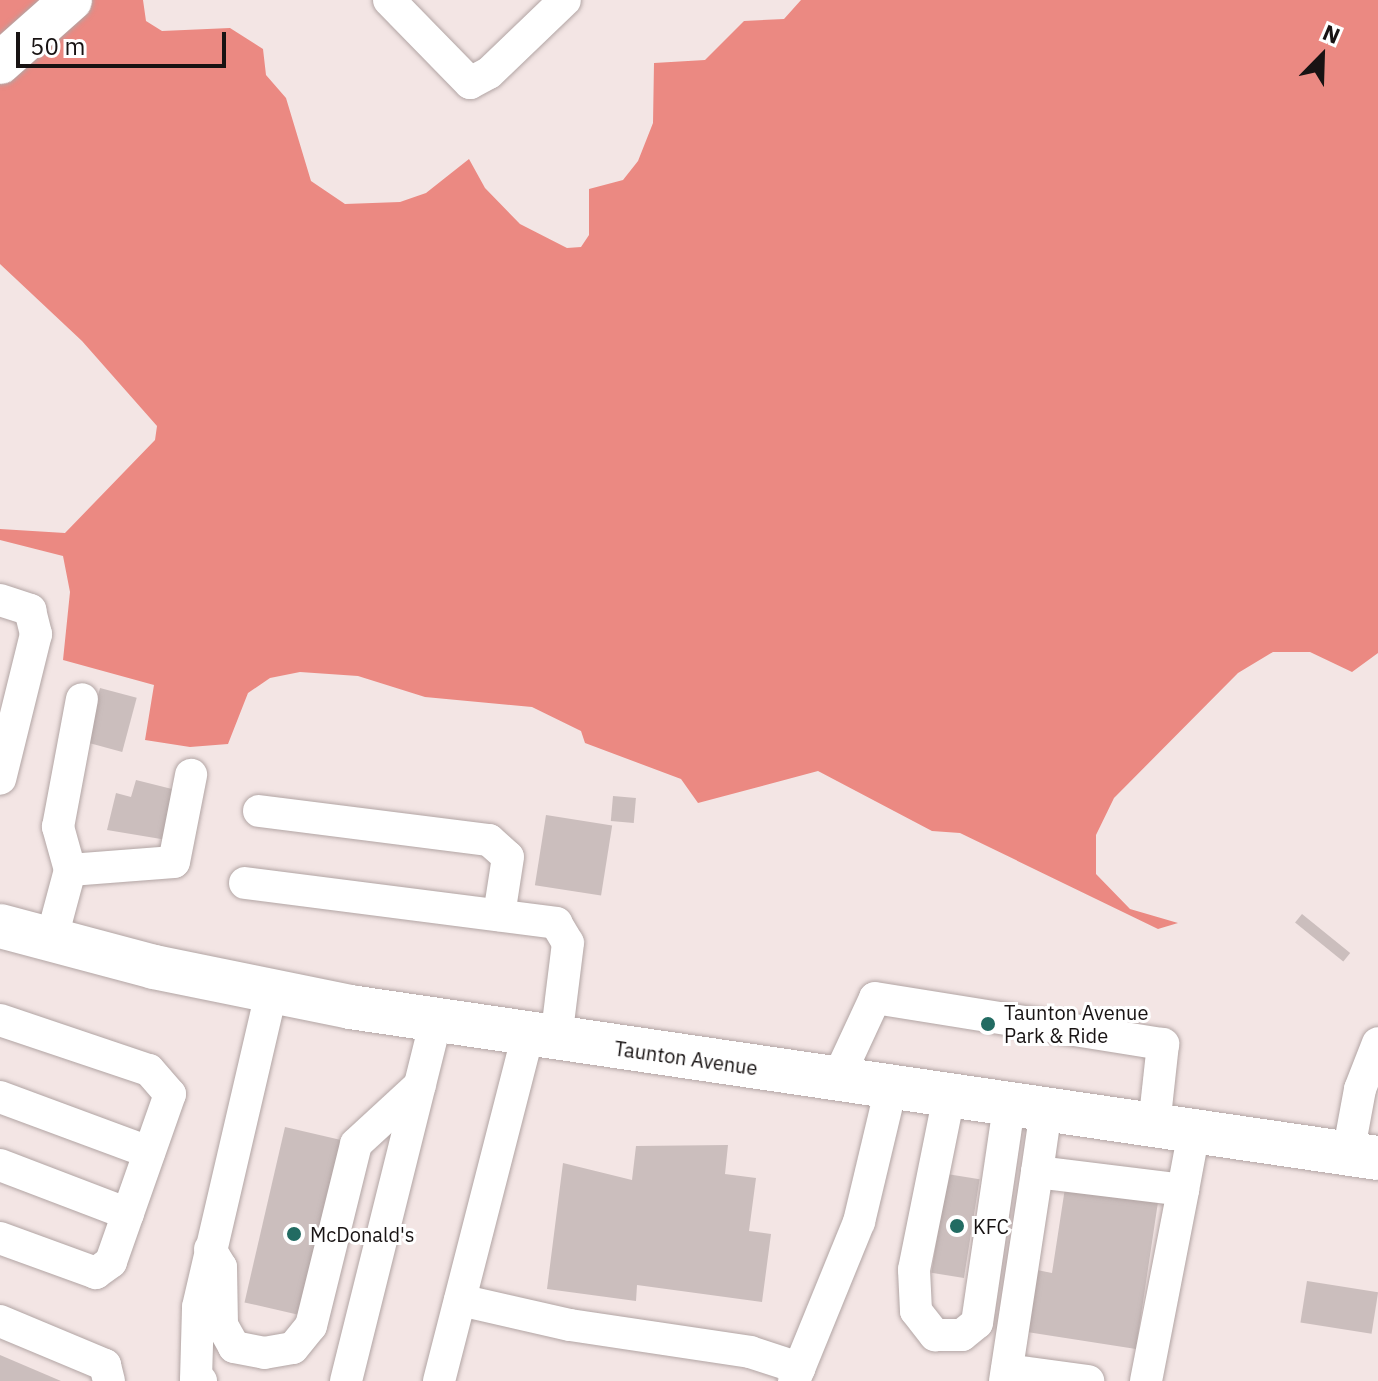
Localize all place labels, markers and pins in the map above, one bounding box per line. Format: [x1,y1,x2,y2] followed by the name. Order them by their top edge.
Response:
[1004,1000,1148,1047] place label: Taunton Avenue Park & Ride
[979,1015,997,1033] marker: Taunton Avenue Park & Ride
[973,1214,1009,1238] place label: KFC
[948,1217,966,1235] marker: KFC
[310,1222,415,1246] place label: McDonald's
[285,1225,303,1243] marker: McDonald's

